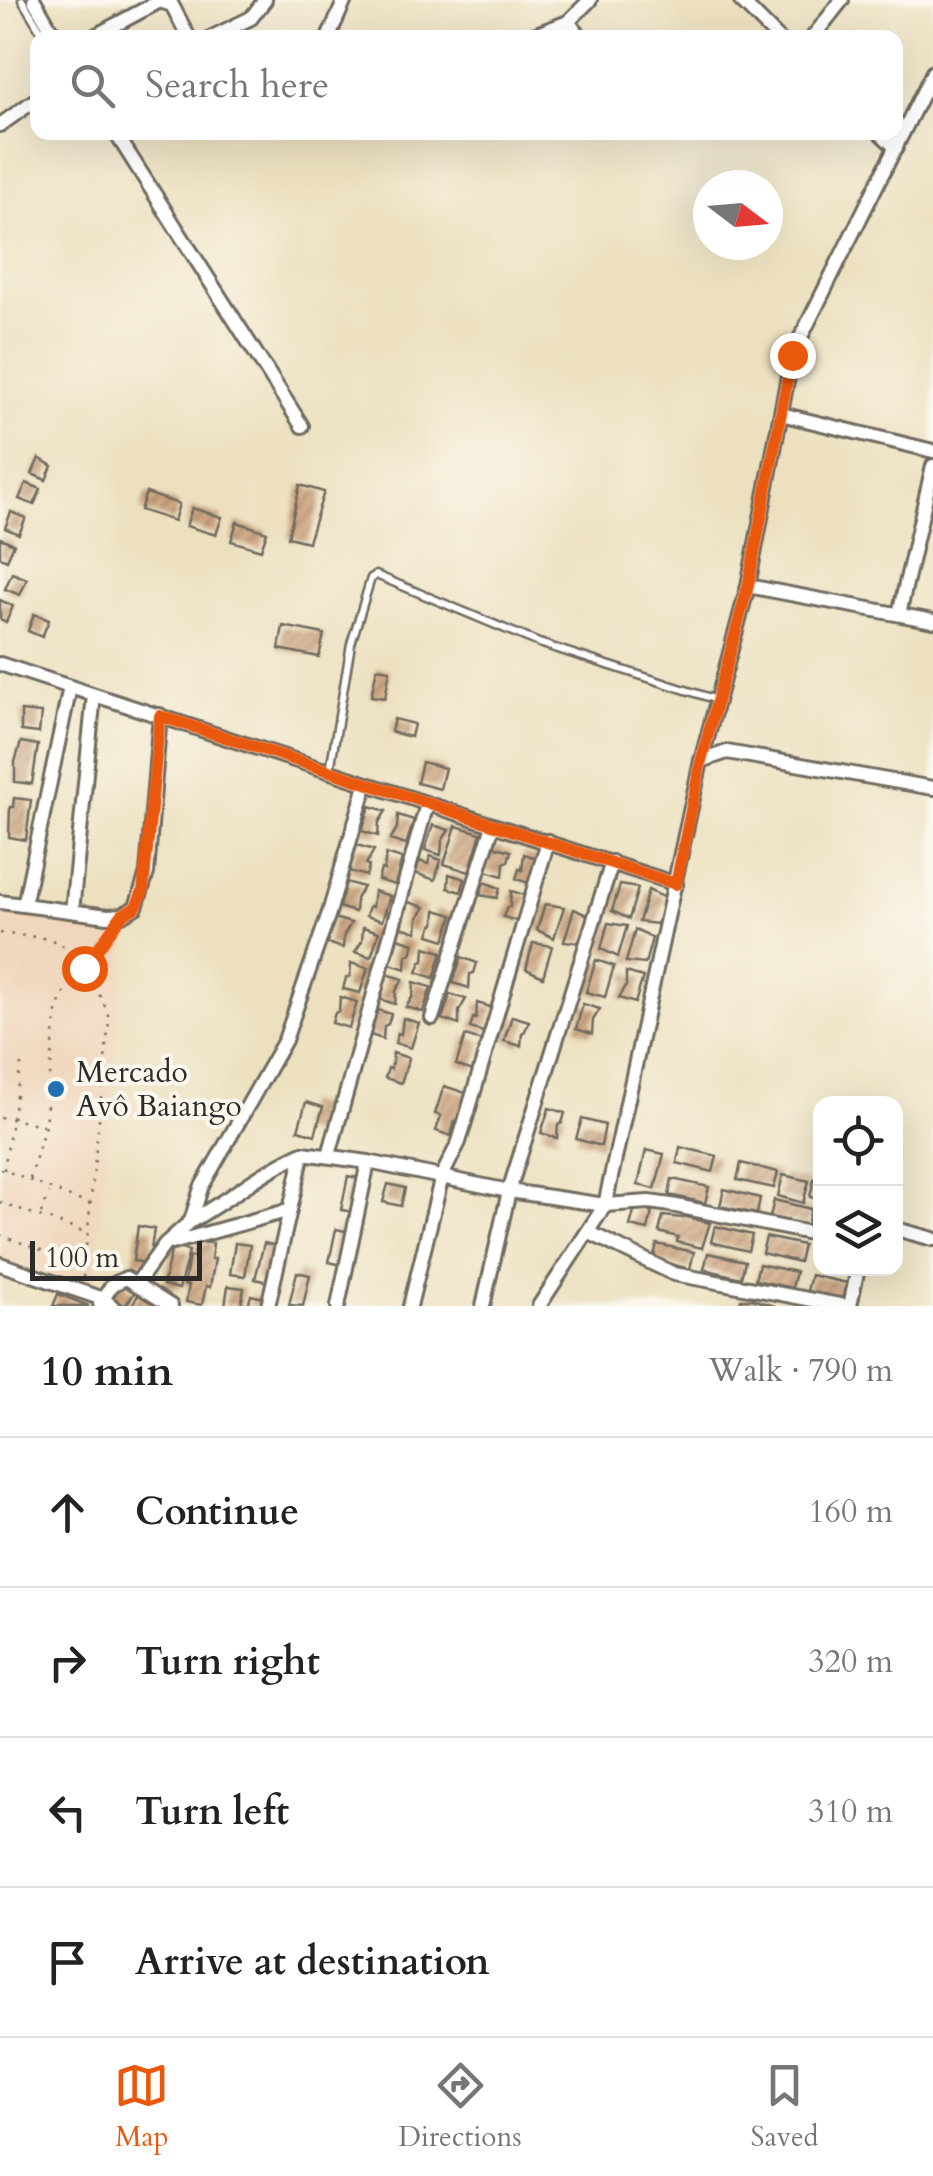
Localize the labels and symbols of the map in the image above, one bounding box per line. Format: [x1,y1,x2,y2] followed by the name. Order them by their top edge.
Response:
[693,170,783,260] north arrow
[770,333,816,379] route end
[62,946,108,992] route start
[76,1052,242,1127] place label: Mercado Avô Baiango
[45,1078,67,1100] marker: Mercado Avô Baiango
[30,1236,202,1280] scale bar

